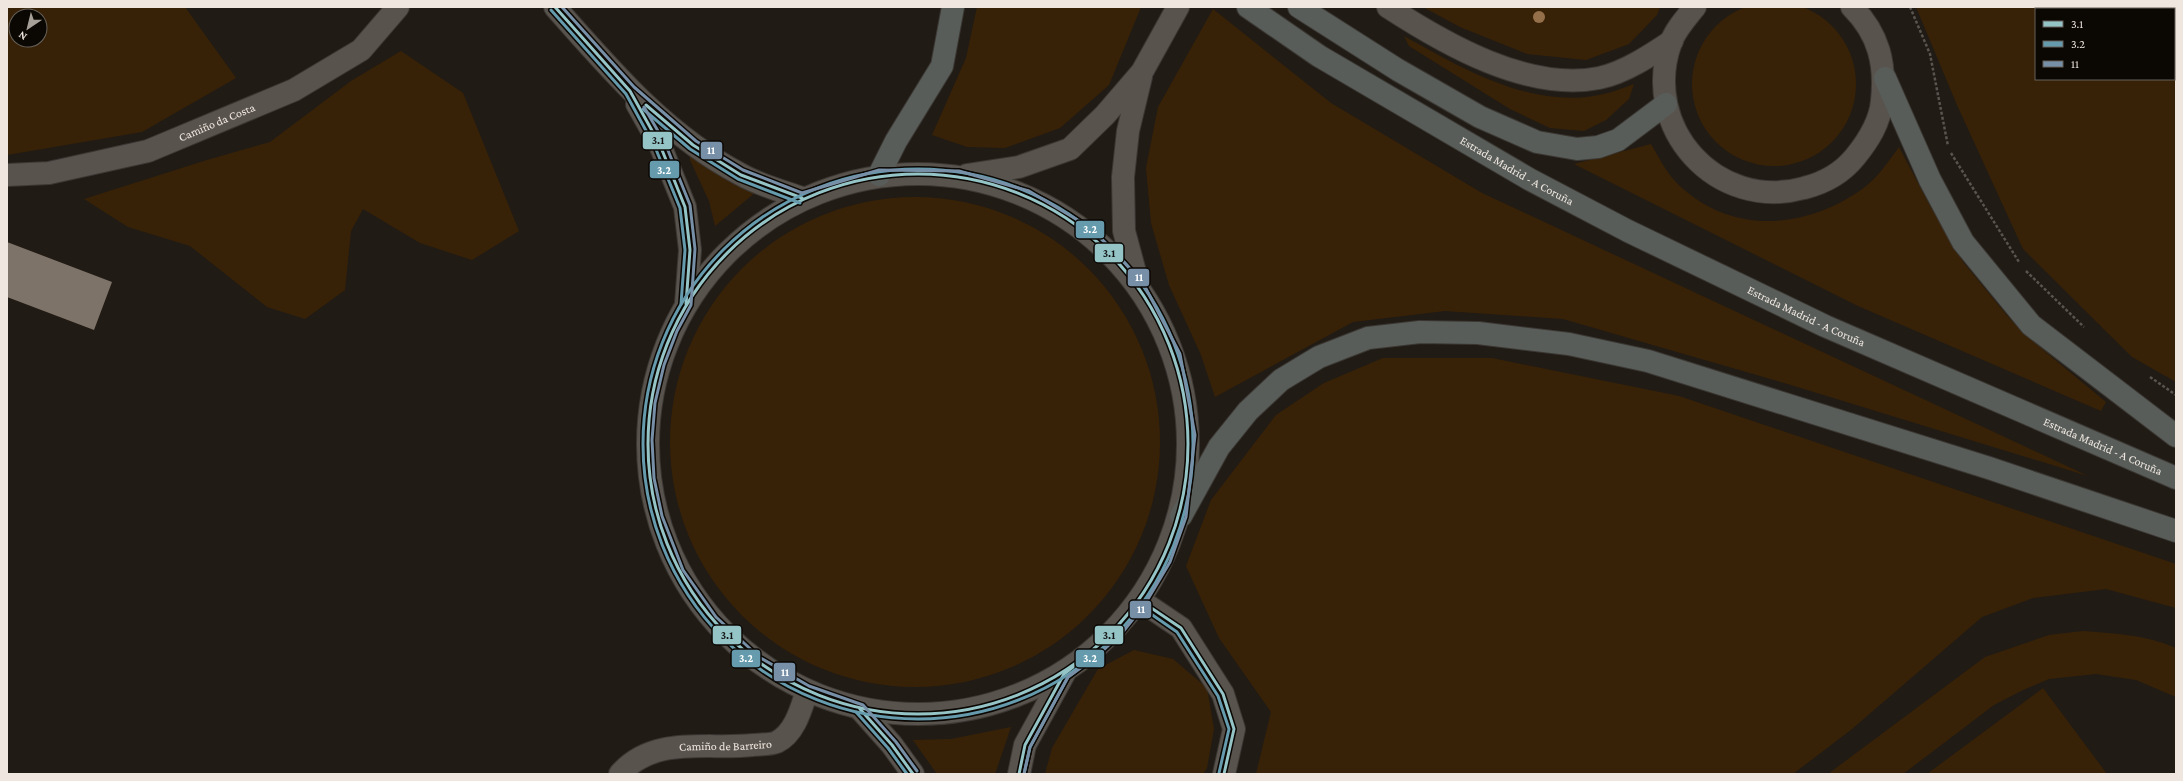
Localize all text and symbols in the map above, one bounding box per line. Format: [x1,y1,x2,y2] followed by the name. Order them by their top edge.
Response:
[8,8,48,48] north arrow
[2035,8,2175,80] legend
[2071,17,2083,31] text: 3.1
[15,29,29,43] text: N
[2071,37,2085,51] text: 3.2
[2071,57,2079,71] text: 11
[177,100,257,144] street label: Camiño da Costa
[642,131,673,150] line badge: 3.1
[1458,133,1576,208] street label: Estrada Madrid - A Coruña
[652,134,664,146] text: 3.1
[700,141,723,160] line badge: 11
[707,144,715,156] text: 11
[649,160,680,179] line badge: 3.2
[657,164,671,176] text: 3.2
[1075,220,1105,239] line badge: 3.2
[1083,223,1097,235] text: 3.2
[1094,243,1124,263] line badge: 3.1
[1103,247,1115,259] text: 3.1
[1127,268,1150,287] line badge: 11
[1135,271,1143,283] text: 11
[1745,283,1868,350] street label: Estrada Madrid - A Coruña
[2041,414,2165,478] street label: Estrada Madrid - A Coruña
[1129,600,1152,619] line badge: 11
[1137,603,1145,615] text: 11
[712,625,742,645] line badge: 3.1
[1094,625,1124,645] line badge: 3.1
[721,629,733,641] text: 3.1
[1103,629,1115,641] text: 3.1
[731,649,761,668] line badge: 3.2
[1075,649,1105,668] line badge: 3.2
[739,652,753,664] text: 3.2
[1083,652,1097,664] text: 3.2
[773,662,796,682] line badge: 11
[781,666,789,678] text: 11
[679,737,772,754] street label: Camiño de Barreiro

